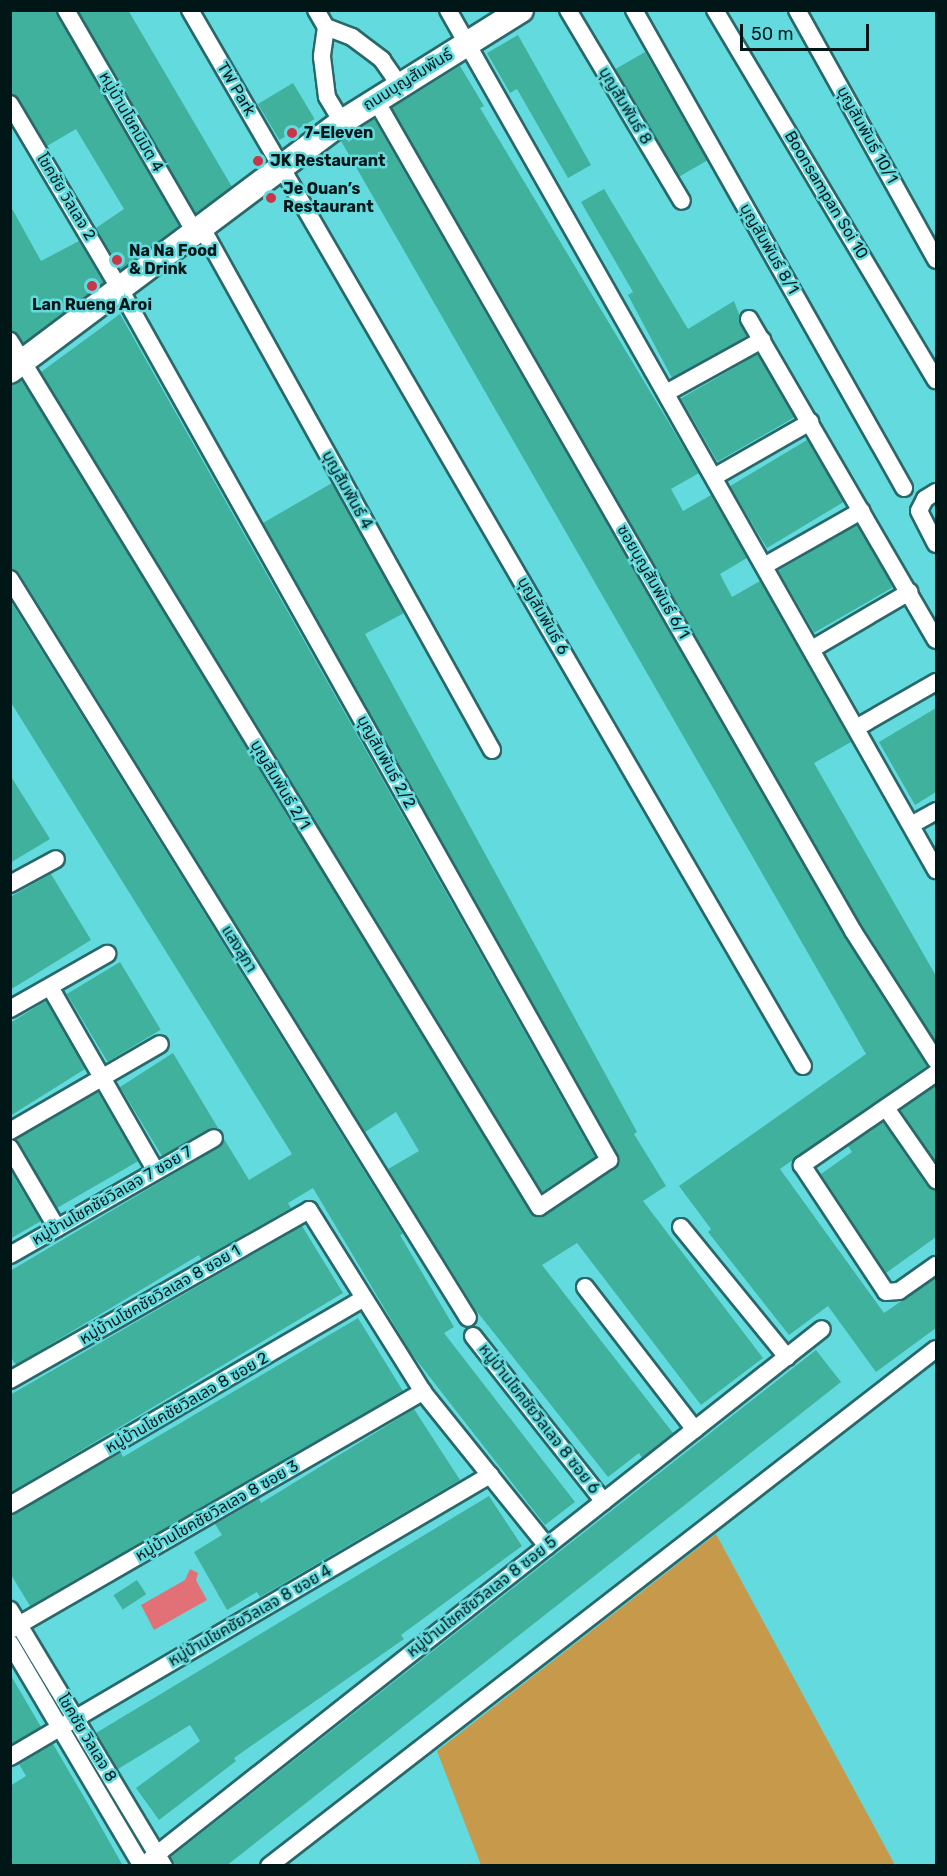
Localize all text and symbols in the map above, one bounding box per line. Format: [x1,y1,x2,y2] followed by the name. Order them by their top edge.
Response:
[743,12,872,50] scale bar
[751,23,794,45] text: 50 m
[360,45,456,115] street label: ถนนบุญสัมพันธ์
[213,59,259,119] street label: TW Park
[594,64,656,148] street label: บุญสัมพันธ์ 8
[95,69,167,175] street label: หมู่บ้านโชคนิมิต 4
[832,83,902,187] street label: บุญสัมพันธ์ 10/1
[304,123,373,143] place label: 7-Eleven
[285,126,299,140] marker: 7-Eleven
[780,128,872,262] street label: Boonsampan Soi 10
[33,150,99,244] street label: โชคชัย วิลเลจ 2
[270,151,385,171] place label: JK Restaurant
[251,154,265,168] marker: JK Restaurant
[283,179,374,217] place label: Je Ouan’s Restaurant
[264,191,278,205] marker: Je Ouan’s Restaurant
[735,200,803,298] street label: บุญสัมพันธ์ 8/1
[129,241,217,279] place label: Na Na Food & Drink
[110,253,124,267] marker: Na Na Food & Drink
[85,279,99,293] marker: Lan Rueng Aroi
[32,295,152,315] place label: Lan Rueng Aroi
[318,447,376,533] street label: บุญสัมพันธ์ 4
[613,522,693,642] street label: ซอยบุญสัมพันธ์ 6/1
[513,574,573,658] street label: บุญสัมพันธ์ 6
[353,712,419,812] street label: บุญสัมพันธ์ 2/2
[246,737,314,833] street label: บุญสัมพันธ์ 2/1
[217,922,261,976] street label: แสงสุภา
[28,1142,196,1250] street label: หมู่บ้านโชคชัยวิลเลจ 7 ซอย 7
[76,1241,244,1349] street label: หมู่บ้านโชคชัยวิลเลจ 8 ซอย 1
[474,1340,604,1498] street label: หมู่บ้านโชคชัยวิลเลจ 8 ซอย 6
[102,1348,272,1458] street label: หมู่บ้านโชคชัยวิลเลจ 8 ซอย 2
[132,1456,302,1566] street label: หมู่บ้านโชคชัยวิลเลจ 8 ซอย 3
[403,1532,561,1662] street label: หมู่บ้านโชคชัยวิลเลจ 8 ซอย 5
[165,1561,335,1671] street label: หมู่บ้านโชคชัยวิลเลจ 8 ซอย 4
[53,1691,121,1785] street label: โชคชัย วิลเลจ 8

